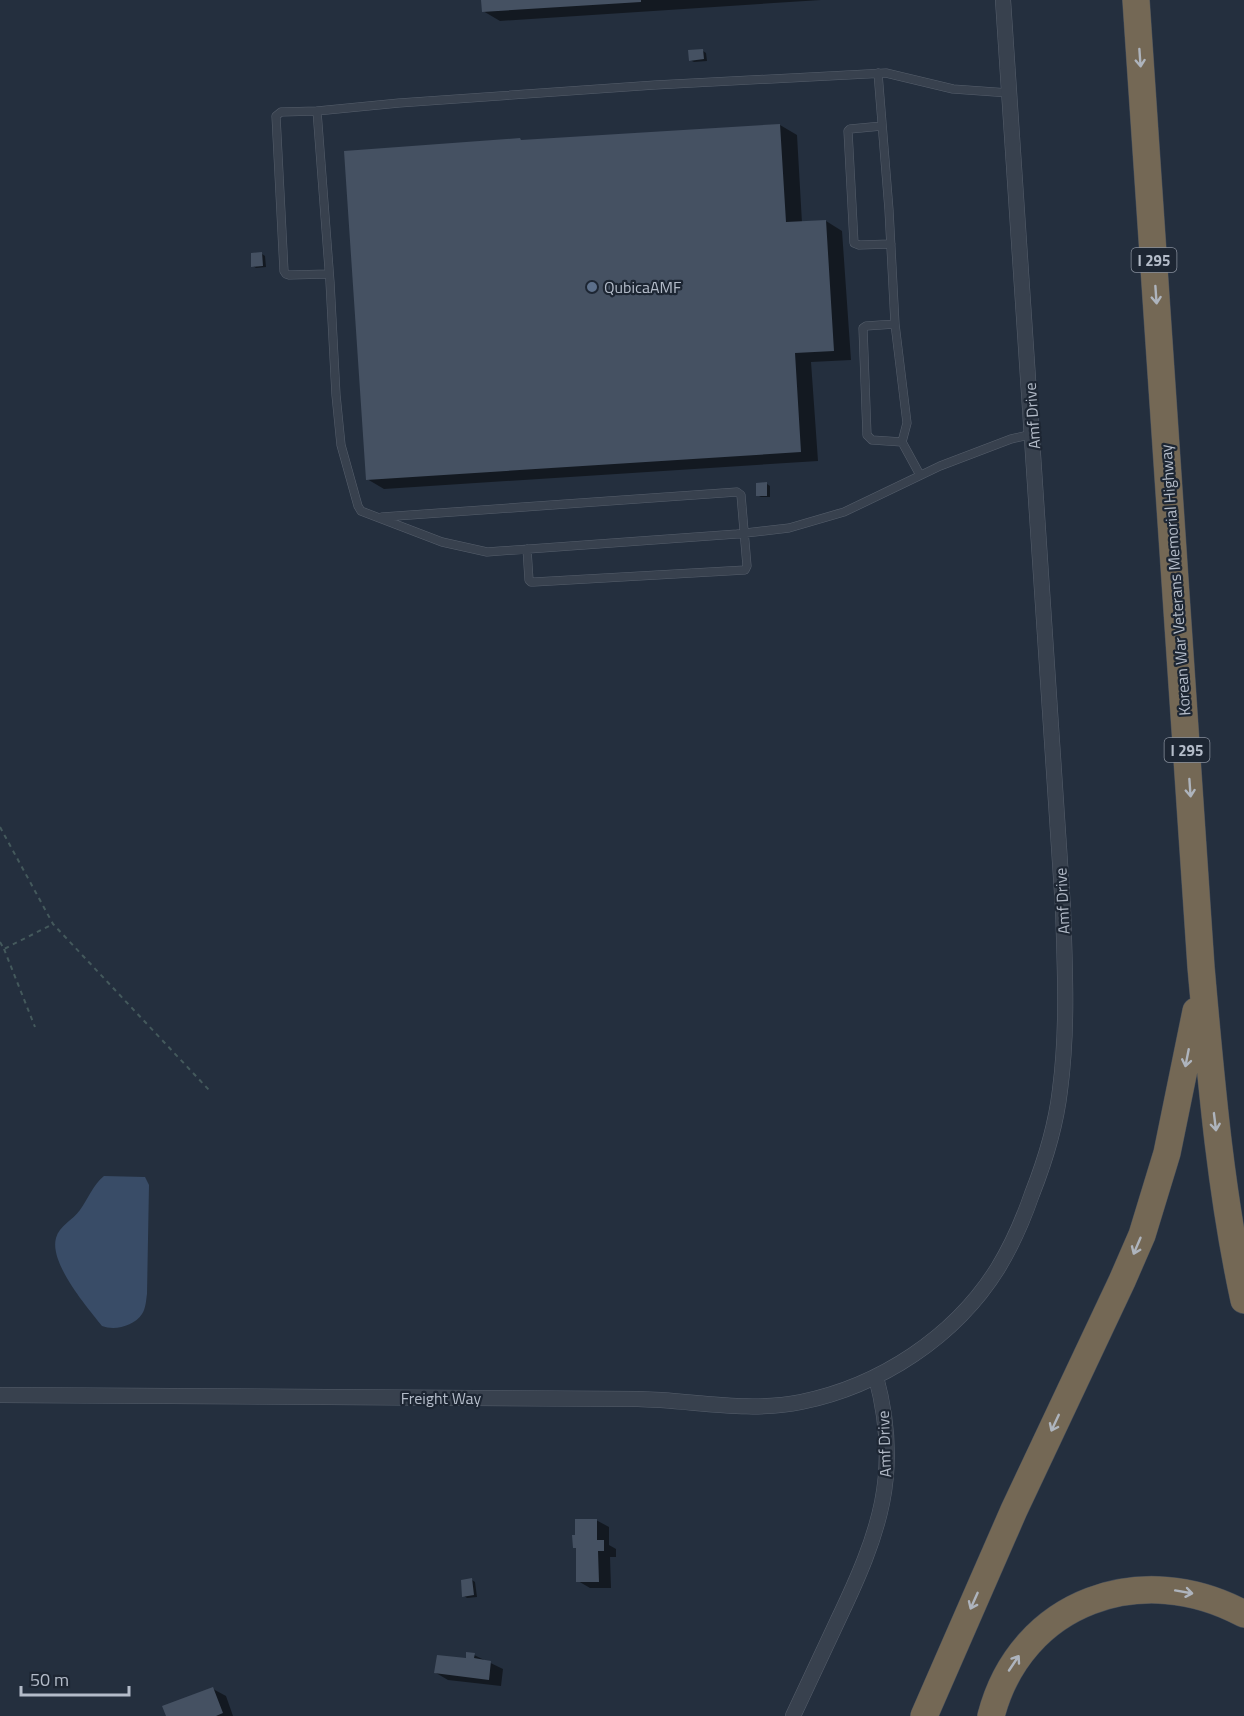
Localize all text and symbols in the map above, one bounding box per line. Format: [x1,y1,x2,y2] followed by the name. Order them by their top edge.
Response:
[1135,48,1146,68] one-way arrow
[1132,248,1176,272] road number: I 295
[604,275,681,299] place label: QubicaAMF
[585,280,599,294] marker: QubicaAMF
[1151,284,1162,304] one-way arrow
[1018,382,1046,450] street label: Amf Drive
[1154,443,1196,716] street label: Korean War Veterans Memorial Highway
[1164,738,1210,762] road number: I 295
[1184,778,1195,798] one-way arrow
[1048,867,1076,935] street label: Amf Drive
[1181,1048,1192,1068] one-way arrow
[1210,1112,1221,1132] one-way arrow
[1131,1237,1142,1255] one-way arrow
[401,1386,482,1410] street label: Freight Way
[871,1410,897,1478] street label: Amf Drive
[1048,1414,1060,1432] one-way arrow
[1173,1587,1193,1598] one-way arrow
[968,1591,979,1609] one-way arrow
[1009,1655,1021,1672] one-way arrow
[21,1659,129,1697] scale bar
[30,1666,69,1693] text: 50 m

